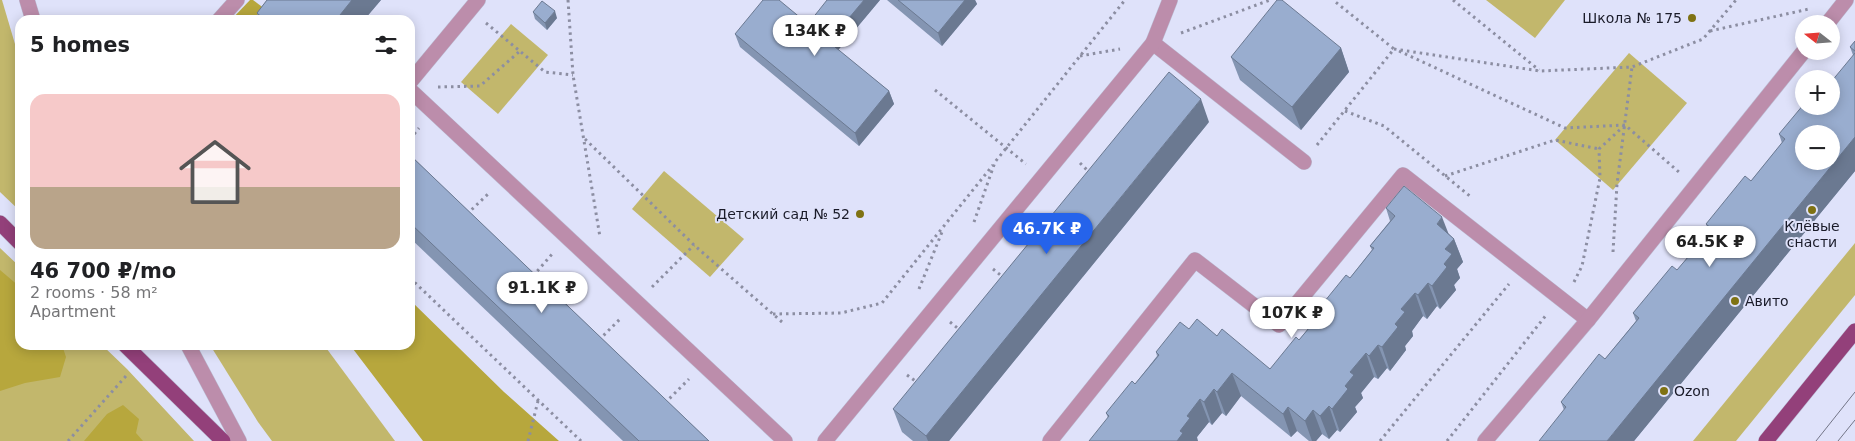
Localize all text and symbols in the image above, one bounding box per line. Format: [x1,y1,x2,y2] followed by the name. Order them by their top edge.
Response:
[1582,10,1682,26] place label: Школа № 175
[1686,12,1698,24] marker: Школа № 175
[774,15,856,57] pin: 134K ₽
[1795,15,1840,60] north arrow
[1795,15,1840,170] map controls
[784,21,846,40] text: 134K ₽
[372,31,400,59] icon: filters
[30,33,130,57] text: 5 homes
[1795,70,1840,115] button: +
[1795,125,1840,170] button: −
[170,127,260,217] icon: home
[1806,204,1818,216] marker: Клёвые снасти
[716,206,850,222] place label: Детский сад № 52
[854,208,866,220] marker: Детский сад № 52
[1001,212,1093,255] pin: 46.7K ₽
[1784,218,1840,250] place label: Клёвые снасти
[1013,219,1081,238] text: 46.7K ₽
[1664,226,1756,268] pin: 64.5K ₽
[1676,232,1744,251] text: 64.5K ₽
[30,259,176,283] text: 46 700 ₽/mo
[496,272,588,314] pin: 91.1K ₽
[508,278,576,297] text: 91.1K ₽
[30,283,158,302] text: 2 rooms · 58 m²
[1745,293,1789,309] place label: Авито
[1729,295,1741,307] marker: Авито
[1251,296,1333,339] pin: 107K ₽
[30,302,116,321] text: Apartment
[1261,303,1323,322] text: 107K ₽
[1674,383,1710,399] place label: Ozon
[1658,385,1670,397] marker: Ozon

